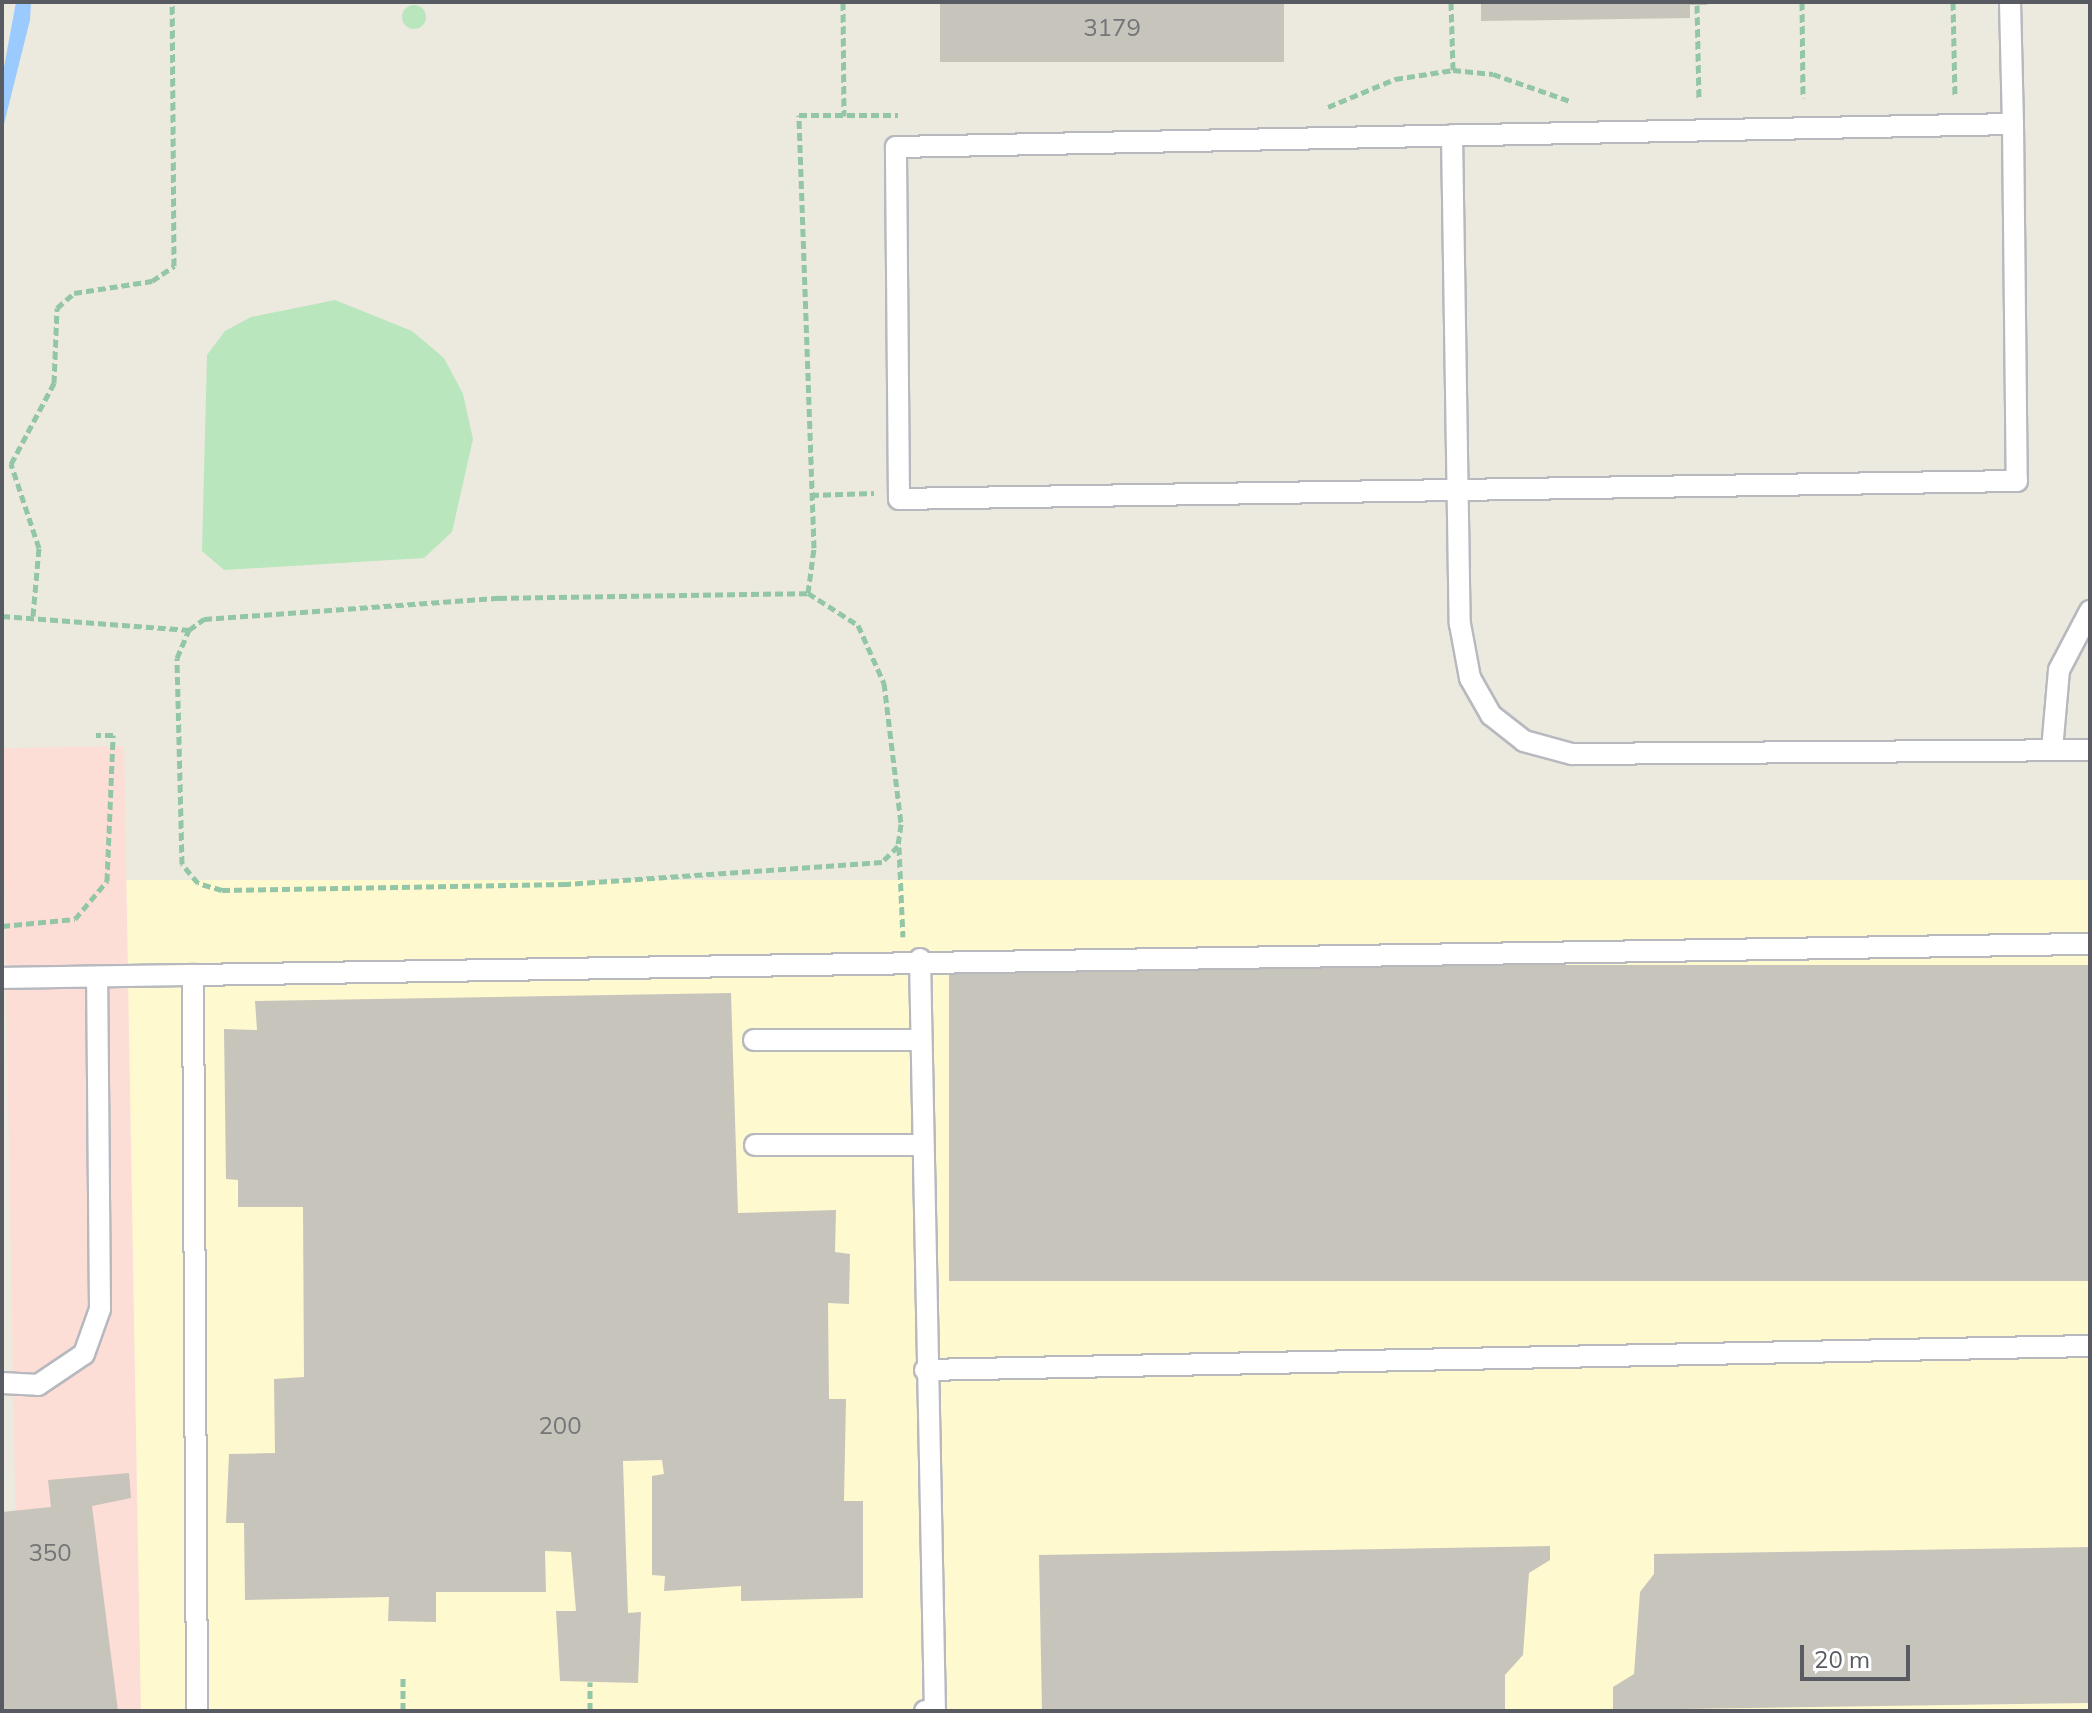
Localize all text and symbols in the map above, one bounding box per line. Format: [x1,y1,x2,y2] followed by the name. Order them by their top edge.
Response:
[1083,14,1141,42] house number: 3179
[538,1412,582,1440] house number: 200
[28,1539,72,1567] house number: 350
[1804,1629,1914,1679] scale bar
[1814,1644,1870,1674] text: 20 m

